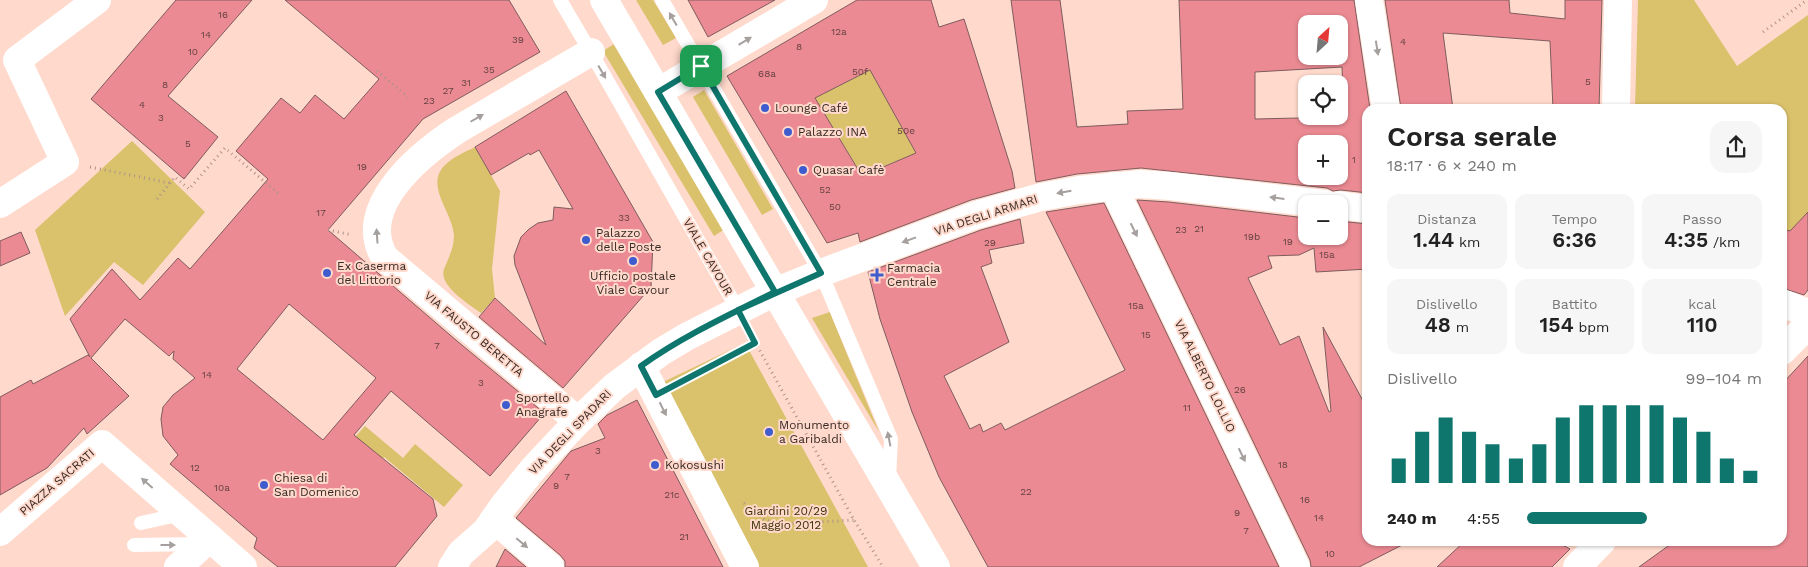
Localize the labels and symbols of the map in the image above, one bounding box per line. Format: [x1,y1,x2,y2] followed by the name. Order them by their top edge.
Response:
[218,9,228,20] house number: 16
[669,13,678,26] one-way arrow
[1298,15,1348,65] north arrow
[831,26,847,37] house number: 12a
[201,29,211,40] house number: 14
[512,34,524,45] house number: 39
[739,36,752,45] one-way arrow
[1400,36,1406,47] house number: 4
[796,41,802,52] house number: 8
[1373,41,1381,57] one-way arrow
[680,45,722,87] pin
[188,46,198,57] house number: 10
[483,64,495,75] house number: 35
[598,65,607,79] one-way arrow
[852,66,868,77] house number: 50f
[758,68,776,79] house number: 68a
[1585,76,1591,87] house number: 5
[461,77,471,88] house number: 31
[162,79,168,90] house number: 8
[442,85,454,96] house number: 27
[423,95,435,106] house number: 23
[139,99,145,110] house number: 4
[775,101,848,115] place label: Lounge Café
[759,102,771,114] marker: Lounge Café
[158,112,164,123] house number: 3
[469,114,484,122] one-way arrow
[798,125,867,139] place label: Palazzo INA
[897,125,915,136] house number: 50e
[782,126,794,138] marker: Palazzo INA
[185,138,191,149] house number: 5
[1352,154,1356,165] house number: 1
[357,161,367,172] house number: 19
[813,163,885,177] place label: Quasar Cafè
[797,164,809,176] marker: Quasar Cafè
[819,184,831,195] house number: 52
[1056,189,1072,197] one-way arrow
[933,192,1039,238] street label: VIA DEGLI ARMARI
[1268,193,1284,201] one-way arrow
[829,201,841,212] house number: 50
[316,207,326,218] house number: 17
[618,212,630,223] house number: 33
[680,216,736,298] street label: VIALE CAVOUR
[1130,223,1138,237] one-way arrow
[1194,223,1204,234] house number: 21
[1175,224,1187,235] house number: 23
[596,226,662,254] place label: Palazzo delle Poste
[373,228,381,244] one-way arrow
[1244,231,1260,242] house number: 19b
[580,234,592,246] marker: Palazzo delle Poste
[901,236,916,244] one-way arrow
[1283,236,1293,247] house number: 19
[984,237,996,248] house number: 29
[1319,249,1335,260] house number: 15a
[627,255,639,267] marker: Ufficio postale Viale Cavour
[337,259,407,287] place label: Ex Caserma del Littorio
[887,261,941,289] place label: Farmacia Centrale
[321,267,333,279] marker: Ex Caserma del Littorio
[590,269,676,297] place label: Ufficio postale Viale Cavour
[871,269,883,281] marker: Farmacia Centrale
[421,288,527,380] street label: VIA FAUSTO BERETTA
[1128,300,1144,311] house number: 15a
[1172,317,1238,435] street label: VIA ALBERTO LOLLIO
[1141,329,1151,340] house number: 15
[434,340,440,351] house number: 7
[202,369,212,380] house number: 14
[478,377,484,388] house number: 3
[1234,384,1246,395] house number: 26
[526,387,614,477] street label: VIA DEGLI SPADARI
[516,391,569,419] place label: Sportello Anagrafe
[500,399,512,411] marker: Sportello Anagrafe
[659,402,667,416] one-way arrow
[1183,402,1191,413] house number: 11
[779,418,849,446] place label: Monumento a Garibaldi
[763,426,775,438] marker: Monumento a Garibaldi
[885,430,893,446] one-way arrow
[595,445,601,456] house number: 3
[17,446,97,518] street label: PIAZZA SACRATI
[1239,448,1247,462] one-way arrow
[665,458,724,472] place label: Kokosushi
[649,459,661,471] marker: Kokosushi
[1278,459,1288,470] house number: 18
[190,462,200,473] house number: 12
[274,471,359,499] place label: Chiesa di San Domenico
[564,471,570,482] house number: 7
[141,477,153,489] one-way arrow
[258,479,270,491] marker: Chiesa di San Domenico
[553,480,559,491] house number: 9
[214,482,230,493] house number: 10a
[1020,486,1032,497] house number: 22
[664,489,680,500] house number: 21c
[1300,494,1310,505] house number: 16
[745,504,827,532] park label: Giardini 20/29 Maggio 2012
[1234,507,1240,518] house number: 9
[1314,512,1324,523] house number: 14
[1243,525,1249,536] house number: 7
[679,531,689,542] house number: 21
[516,537,529,548] one-way arrow
[160,541,176,549] one-way arrow
[1325,548,1335,559] house number: 10

